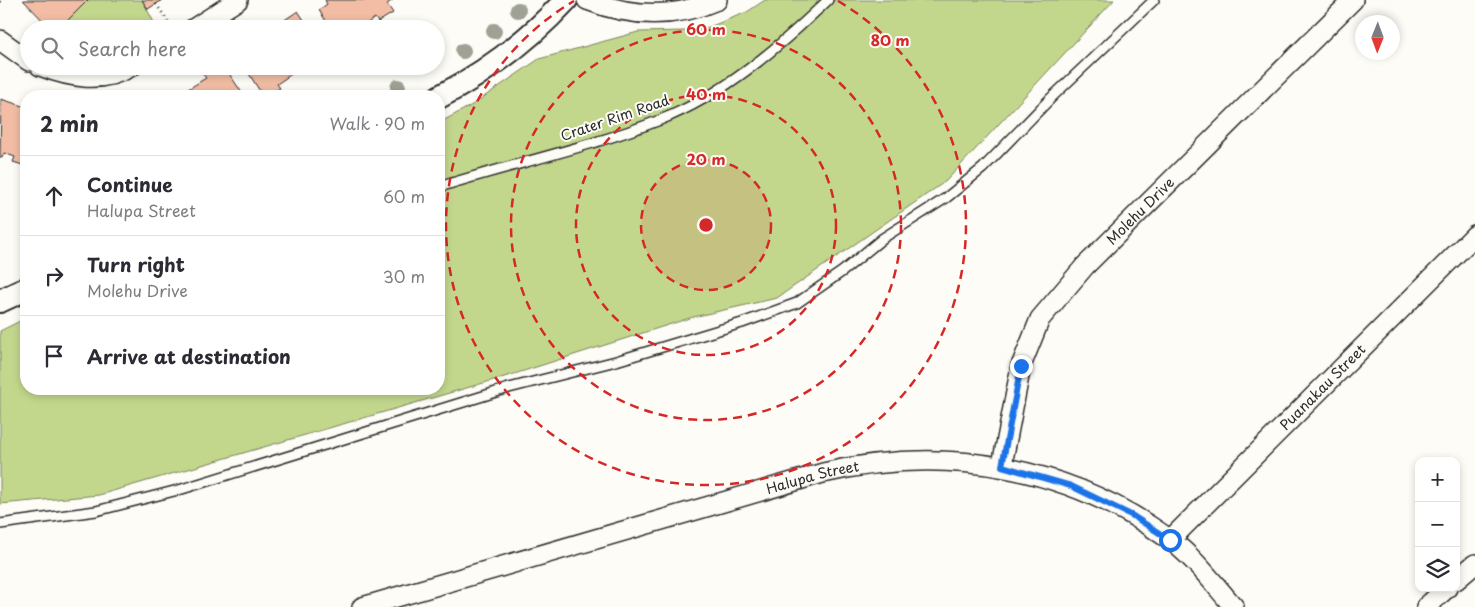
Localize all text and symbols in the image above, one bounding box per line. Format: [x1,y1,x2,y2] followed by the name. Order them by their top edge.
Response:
[1355,15,1400,60] north arrow
[686,17,726,40] text: 60 m
[20,20,445,75] search box
[870,28,910,51] text: 80 m
[38,34,66,62] icon: search
[78,34,187,62] text: Search here
[686,82,726,105] text: 40 m
[558,89,672,146] street label: Crater Rim Road
[40,107,99,139] text: 2 min
[330,111,425,135] text: Walk · 90 m
[687,147,725,170] text: 20 m
[87,170,173,198] text: Continue
[1101,172,1179,249] street label: Molehu Drive
[40,182,68,210] icon: ahead
[383,184,425,208] text: 60 m
[87,198,196,222] text: Halupa Street
[697,216,715,234] centre of rings
[87,250,185,278] text: Turn right
[40,262,68,290] icon: right
[383,264,425,288] text: 30 m
[87,278,188,302] text: Molehu Drive
[1275,339,1370,435] street label: Puanakau Street
[40,342,68,370] icon: arrive
[87,342,291,370] text: Arrive at destination
[1010,355,1033,378] route end
[764,455,861,499] street label: Halupa Street
[1415,457,1460,592] map controls
[1415,457,1460,502] button: +
[1415,502,1460,547] button: −
[1159,529,1182,552] route start
[1415,547,1460,592] button: layers

